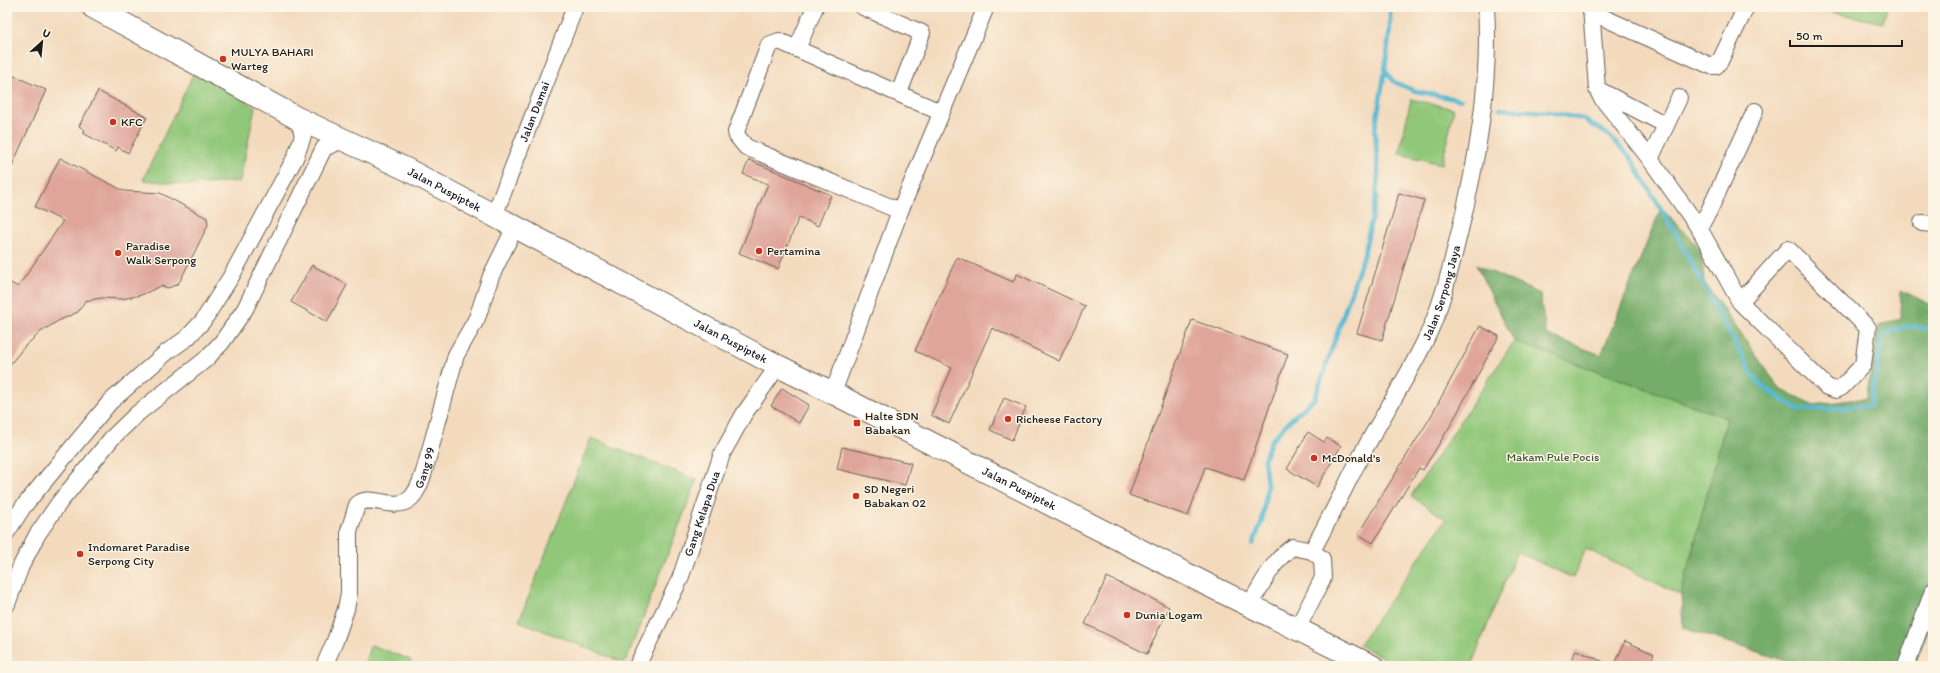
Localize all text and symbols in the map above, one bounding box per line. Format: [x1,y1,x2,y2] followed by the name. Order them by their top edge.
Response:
[22,22,62,62] north arrow
[1790,22,1902,48] scale bar
[40,26,53,41] text: U
[1796,29,1822,43] text: 50 m
[231,45,314,73] place label: MULYA BAHARI Warteg
[218,54,228,64] marker: MULYA BAHARI Warteg
[516,79,552,144] street label: Jalan Damai
[121,115,143,129] place label: KFC
[108,117,118,127] marker: KFC
[405,164,484,215] street label: Jalan Puspiptek
[126,239,197,267] place label: Paradise Walk Serpong
[1420,243,1463,342] street label: Jalan Serpong Jaya
[767,244,821,258] place label: Pertamina
[754,246,764,256] marker: Pertamina
[113,248,123,258] marker: Paradise Walk Serpong
[692,316,770,366] street label: Jalan Puspiptek
[865,409,919,437] place label: Halte SDN Babakan
[1016,412,1102,426] place label: Richeese Factory
[1003,414,1013,424] marker: Richeese Factory
[852,418,862,428] marker: Halte SDN Babakan
[412,445,438,491] street label: Gang 99
[1507,450,1599,464] park label: Makam Pule Pocis
[1322,451,1381,465] place label: McDonald's
[1309,453,1319,463] marker: McDonald's
[980,464,1059,513] street label: Jalan Puspiptek
[681,468,723,558] street label: Gang Kelapa Dua
[864,482,926,510] place label: SD Negeri Babakan 02
[851,491,861,501] marker: SD Negeri Babakan 02
[88,540,190,568] place label: Indomaret Paradise Serpong City
[75,549,85,559] marker: Indomaret Paradise Serpong City
[1135,608,1203,622] place label: Dunia Logam
[1122,610,1132,620] marker: Dunia Logam

